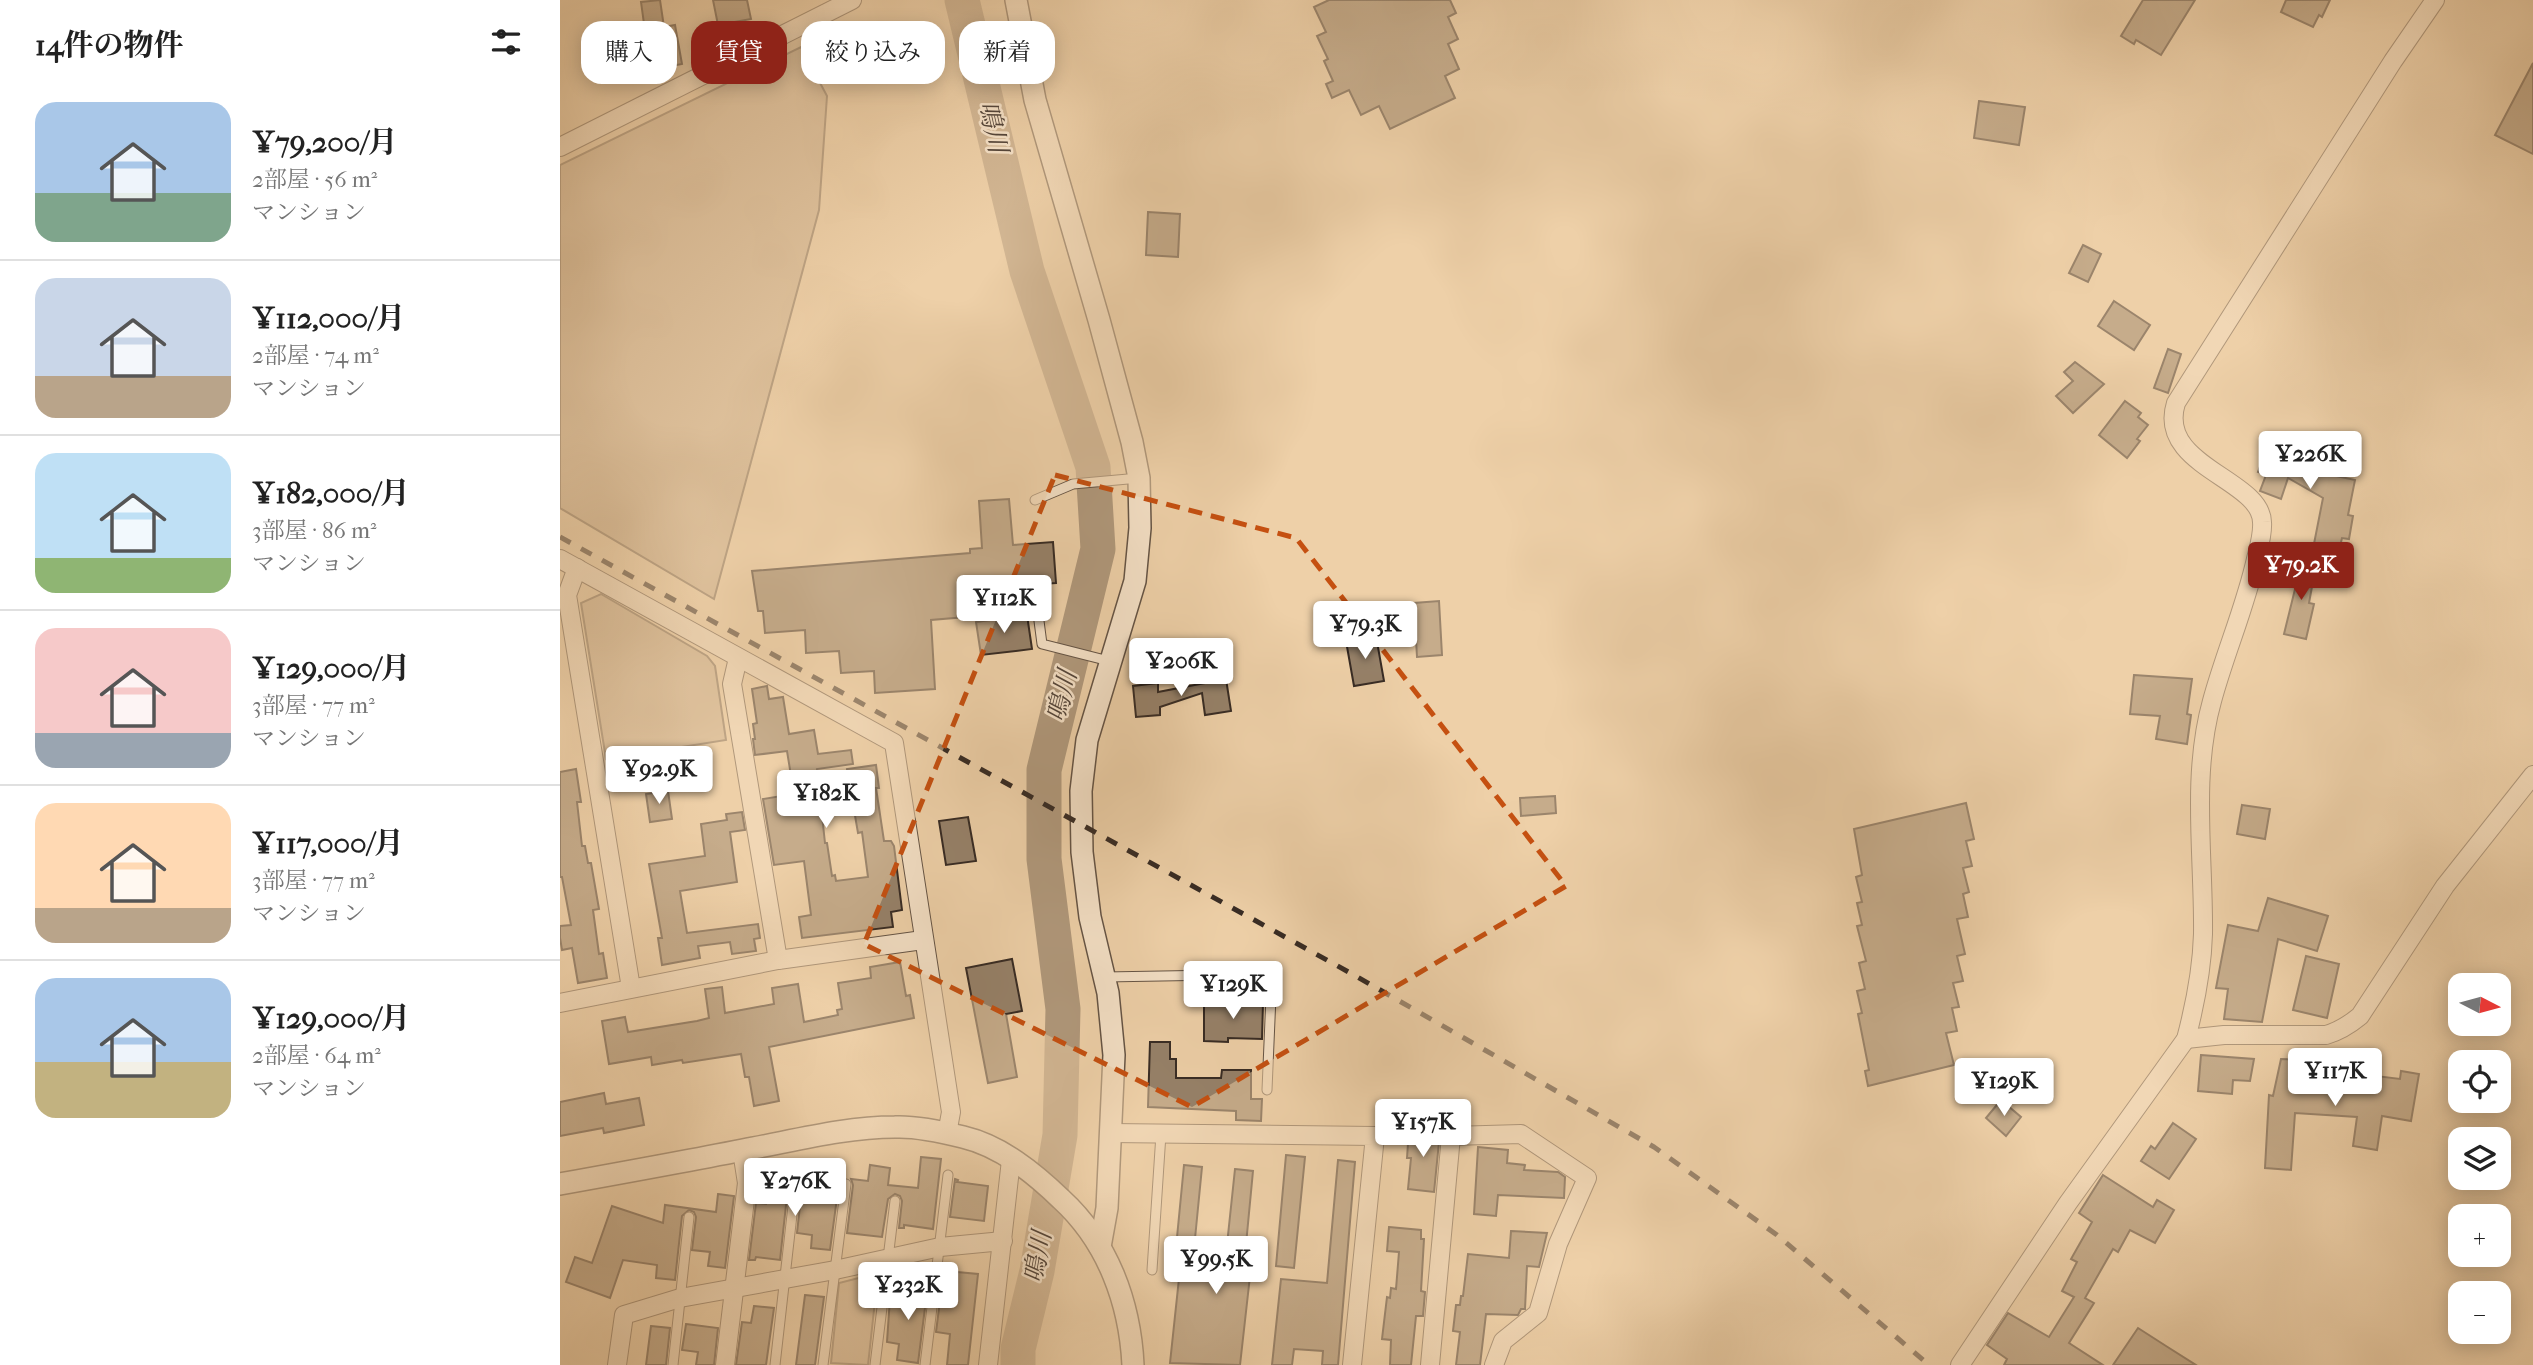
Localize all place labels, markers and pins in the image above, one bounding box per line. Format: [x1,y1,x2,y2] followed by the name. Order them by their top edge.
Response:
[2261,432,2359,491] pin: ¥226K
[2244,542,2358,602] pin: ¥79.2K
[955,576,1053,635] pin: ¥112K
[1308,602,1422,661] pin: ¥79.3K
[1132,638,1230,698] pin: ¥206K
[602,746,716,806] pin: ¥92.9K
[777,770,875,830] pin: ¥182K
[1184,962,1282,1021] pin: ¥129K
[2286,1048,2384,1108] pin: ¥117K
[1955,1058,2053,1118] pin: ¥129K
[1374,1100,1472,1159] pin: ¥157K
[746,1158,844,1218] pin: ¥276K
[1159,1236,1273,1296] pin: ¥99.5K
[859,1262,957,1322] pin: ¥232K

